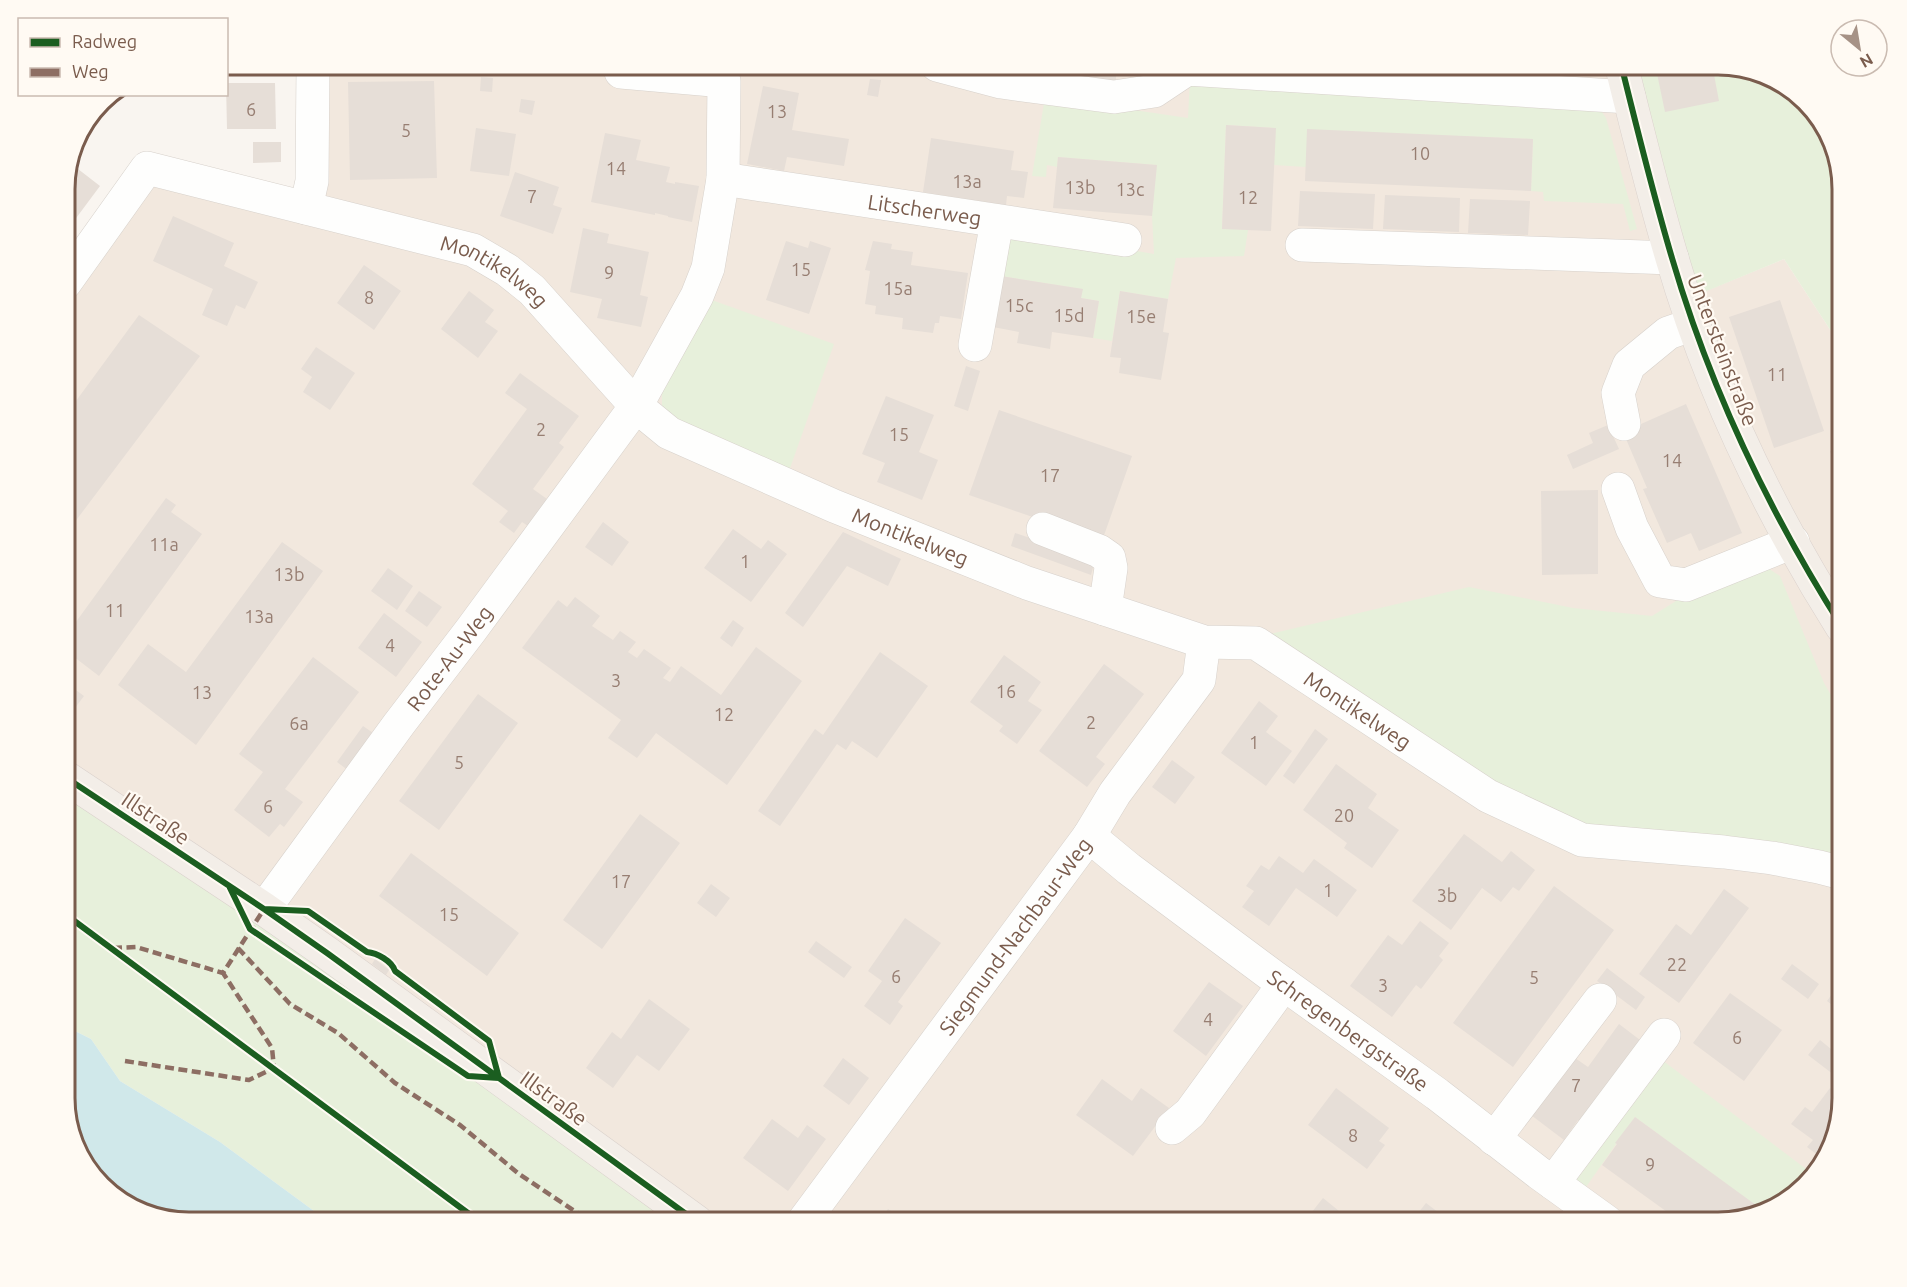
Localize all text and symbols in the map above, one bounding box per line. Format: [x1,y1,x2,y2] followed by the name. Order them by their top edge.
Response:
[18,18,228,96] legend
[1829,18,1889,78] north arrow
[72,31,137,51] text: Radweg
[1857,50,1876,72] text: N
[72,61,109,81] text: Weg
[246,99,256,119] house number: 6
[767,101,787,121] house number: 13
[401,120,411,140] house number: 5
[1410,143,1430,163] house number: 10
[606,158,626,178] house number: 14
[952,171,982,191] house number: 13a
[1065,177,1095,197] house number: 13b
[1116,179,1144,199] house number: 13c
[527,186,537,206] house number: 7
[1238,187,1258,207] house number: 12
[866,189,983,230] street label: Litscherweg
[438,230,553,312] street label: Montikelweg
[791,259,811,279] house number: 15
[604,262,614,282] house number: 9
[1683,271,1763,429] street label: Untersteinstraße
[883,278,913,298] house number: 15a
[364,287,374,307] house number: 8
[1005,295,1033,315] house number: 15c
[1054,305,1084,325] house number: 15d
[1126,306,1156,326] house number: 15e
[1767,364,1787,384] house number: 11
[536,419,546,439] house number: 2
[889,424,909,444] house number: 15
[1662,450,1682,470] house number: 14
[1040,465,1060,485] house number: 17
[849,503,972,570] street label: Montikelweg
[149,534,179,554] house number: 11a
[740,551,750,571] house number: 1
[274,564,304,584] house number: 13b
[105,600,125,620] house number: 11
[402,601,497,715] street label: Rote-Au-Weg
[244,606,274,626] house number: 13a
[385,635,395,655] house number: 4
[1300,666,1416,754] street label: Montikelweg
[611,670,621,690] house number: 3
[996,681,1016,701] house number: 16
[192,682,212,702] house number: 13
[714,704,734,724] house number: 12
[1086,712,1096,732] house number: 2
[289,713,309,733] house number: 6a
[1249,732,1259,752] house number: 1
[454,752,464,772] house number: 5
[117,787,195,849] street label: Illstraße
[263,796,273,816] house number: 6
[1334,805,1354,825] house number: 20
[934,833,1096,1039] street label: Siegmund-Nachbaur-Weg
[611,871,631,891] house number: 17
[1323,880,1333,900] house number: 1
[1437,885,1457,905] house number: 3b
[439,904,459,924] house number: 15
[1667,954,1687,974] house number: 22
[1263,964,1433,1096] street label: Schregenbergstraße
[891,966,901,986] house number: 6
[1529,967,1539,987] house number: 5
[1378,975,1388,995] house number: 3
[1203,1009,1213,1029] house number: 4
[1732,1027,1742,1047] house number: 6
[516,1066,592,1130] street label: Illstraße
[1571,1075,1581,1095] house number: 7
[1348,1125,1358,1145] house number: 8
[1645,1154,1655,1174] house number: 9

